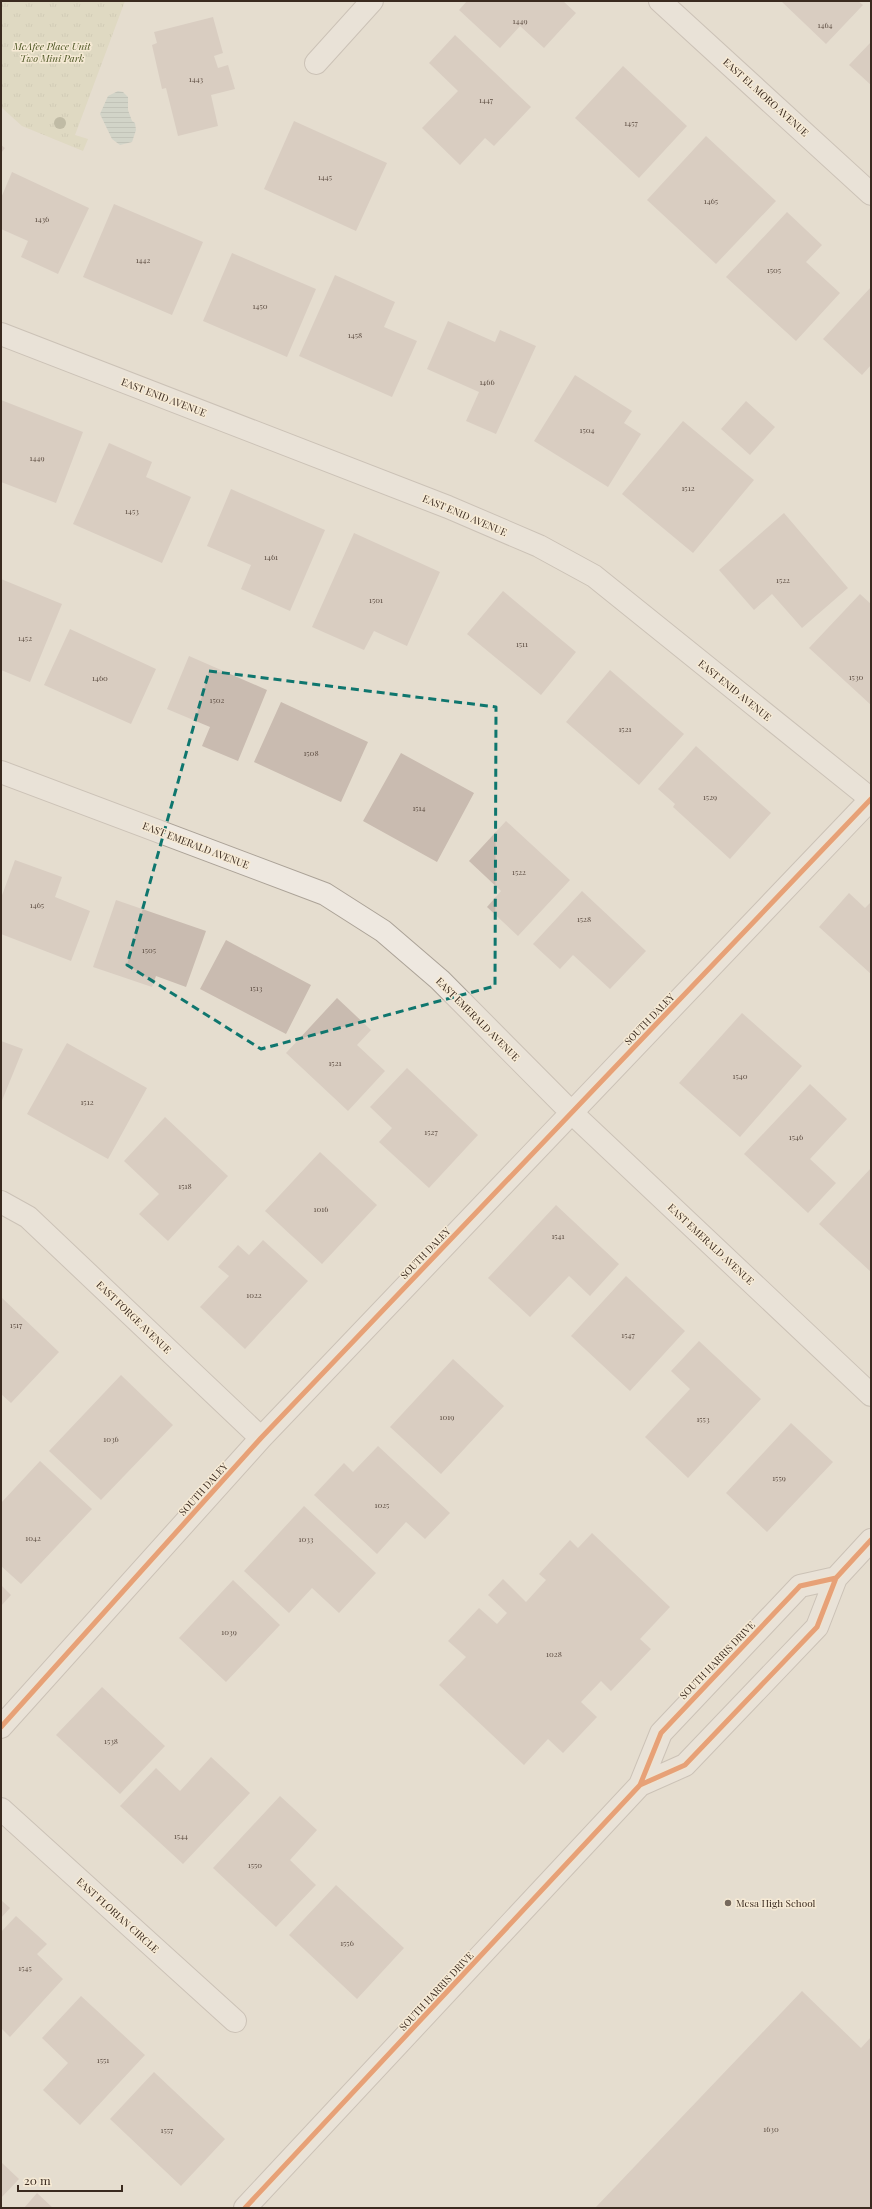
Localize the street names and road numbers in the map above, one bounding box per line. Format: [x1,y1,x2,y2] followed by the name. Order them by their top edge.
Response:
[720,55,812,139] street label: EAST EL MORO AVENUE
[119,374,209,420] street label: EAST ENID AVENUE
[421,491,509,539] street label: EAST ENID AVENUE
[695,656,775,724] street label: EAST ENID AVENUE
[141,818,251,872] street label: EAST EMERALD AVENUE
[433,974,523,1064] street label: EAST EMERALD AVENUE
[621,990,677,1048] street label: SOUTH DALEY
[665,1200,757,1288] street label: EAST EMERALD AVENUE
[397,1224,453,1282] street label: SOUTH DALEY
[93,1278,175,1356] street label: EAST FORGE AVENUE
[175,1459,231,1519] street label: SOUTH DALEY
[676,1618,758,1702] street label: SOUTH HARRIS DRIVE
[74,1874,162,1956] street label: EAST FLORIAN CIRCLE
[396,1949,476,2033] street label: SOUTH HARRIS DRIVE

